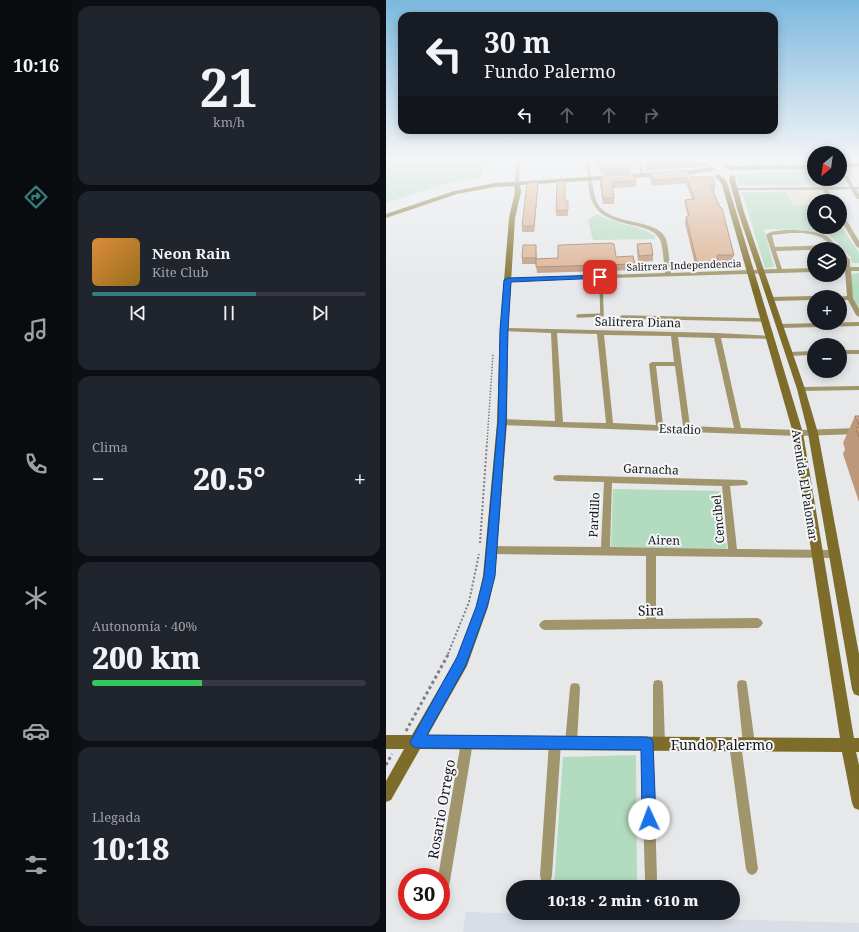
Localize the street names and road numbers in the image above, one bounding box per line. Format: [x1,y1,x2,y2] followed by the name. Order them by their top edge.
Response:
[626,256,742,274] street label: Salitrera Independencia
[595,313,682,331] street label: Salitrera Diana
[659,420,701,438] street label: Estadio
[788,428,822,542] street label: Avenida El Palomar
[623,460,679,478] street label: Garnacha
[584,492,604,538] street label: Pardillo
[707,494,729,544] street label: Cencibel
[648,531,680,549] street label: Airen
[638,600,664,620] street label: Sira
[671,735,773,754] street label: Fundo Palermo
[423,758,459,860] street label: Rosario Orrego

